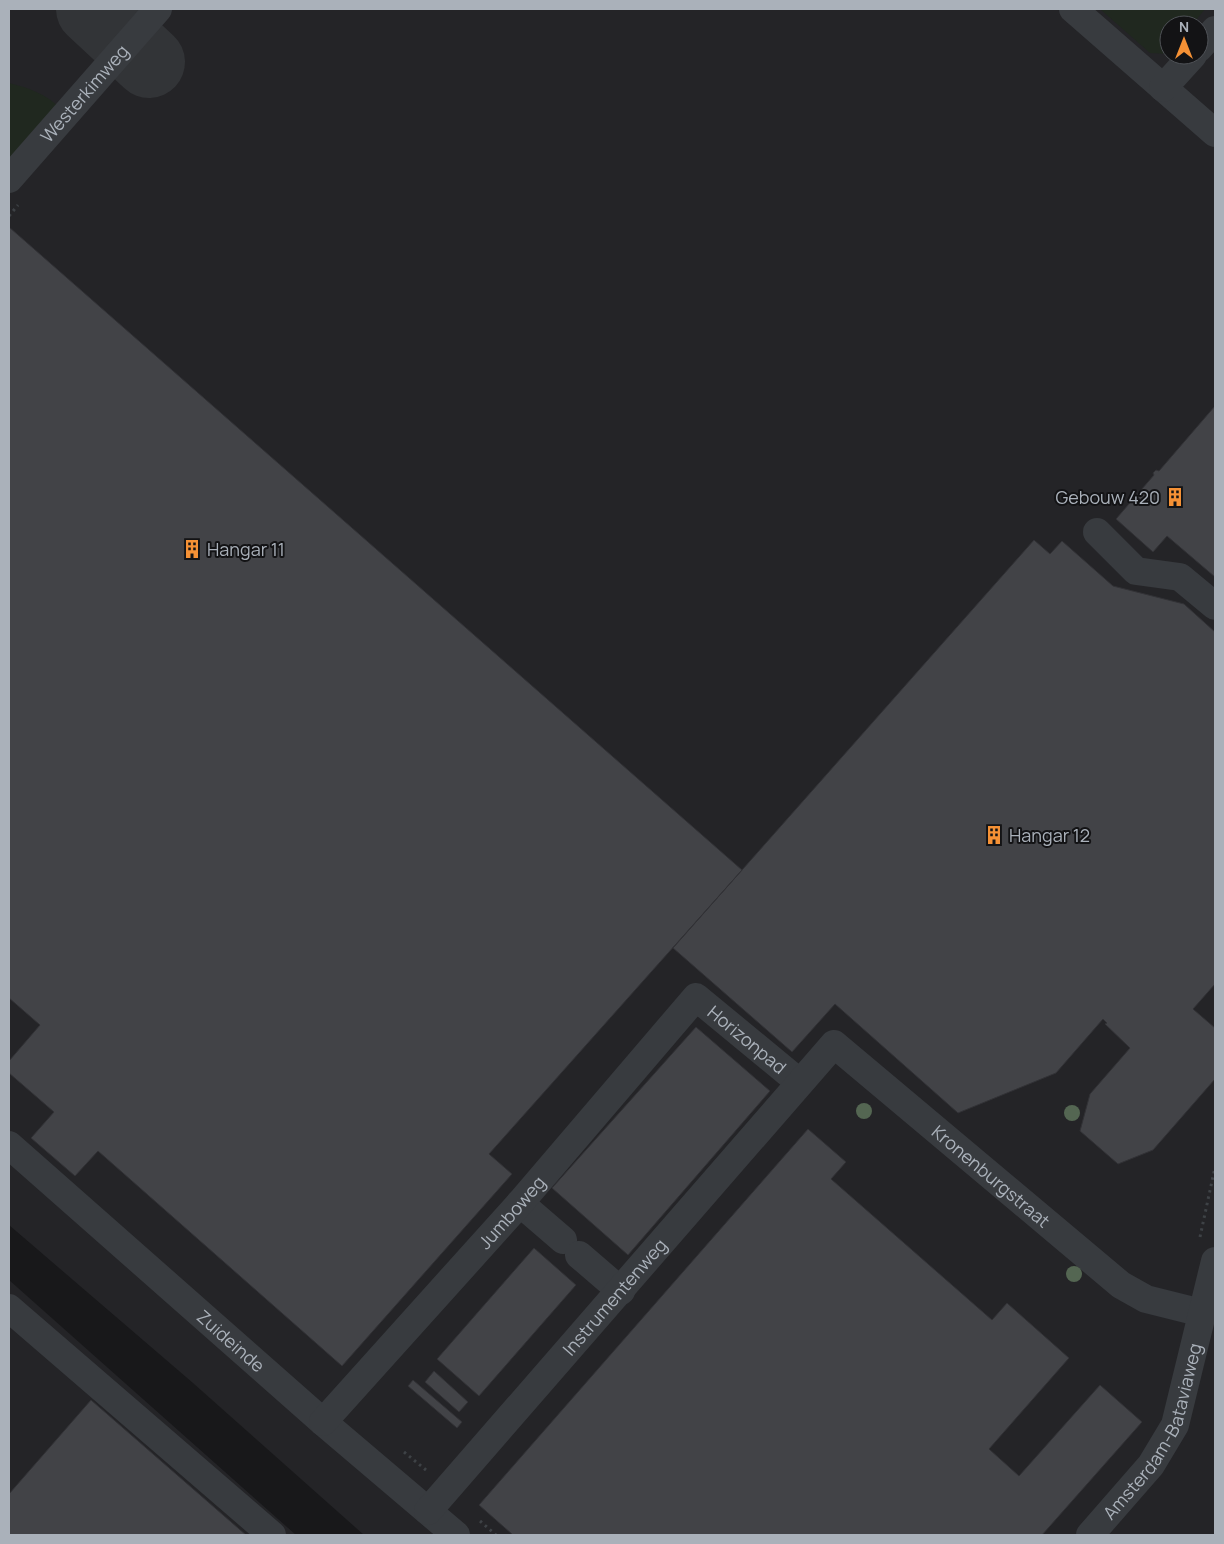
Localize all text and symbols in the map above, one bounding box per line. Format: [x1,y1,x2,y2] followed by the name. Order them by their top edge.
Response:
[1159,15,1209,65] north arrow
[1179,17,1189,36] text: N
[35,39,134,147] street label: Westerkimweg
[1056,485,1160,509] place label: Gebouw 420
[1164,486,1186,508] building icon: Gebouw 420
[207,537,285,561] place label: Hangar 11
[181,538,203,560] building icon: Hangar 11
[1009,823,1090,847] place label: Hangar 12
[983,824,1005,846] building icon: Hangar 12
[703,1000,792,1079] street label: Horizonpad
[927,1119,1055,1233] street label: Kronenburgstraat
[473,1171,550,1254] street label: Jumboweg
[557,1233,672,1360] street label: Instrumentenweg
[192,1304,270,1377] street label: Zuideinde
[1097,1341,1207,1524] street label: Amsterdam-Bataviaweg

